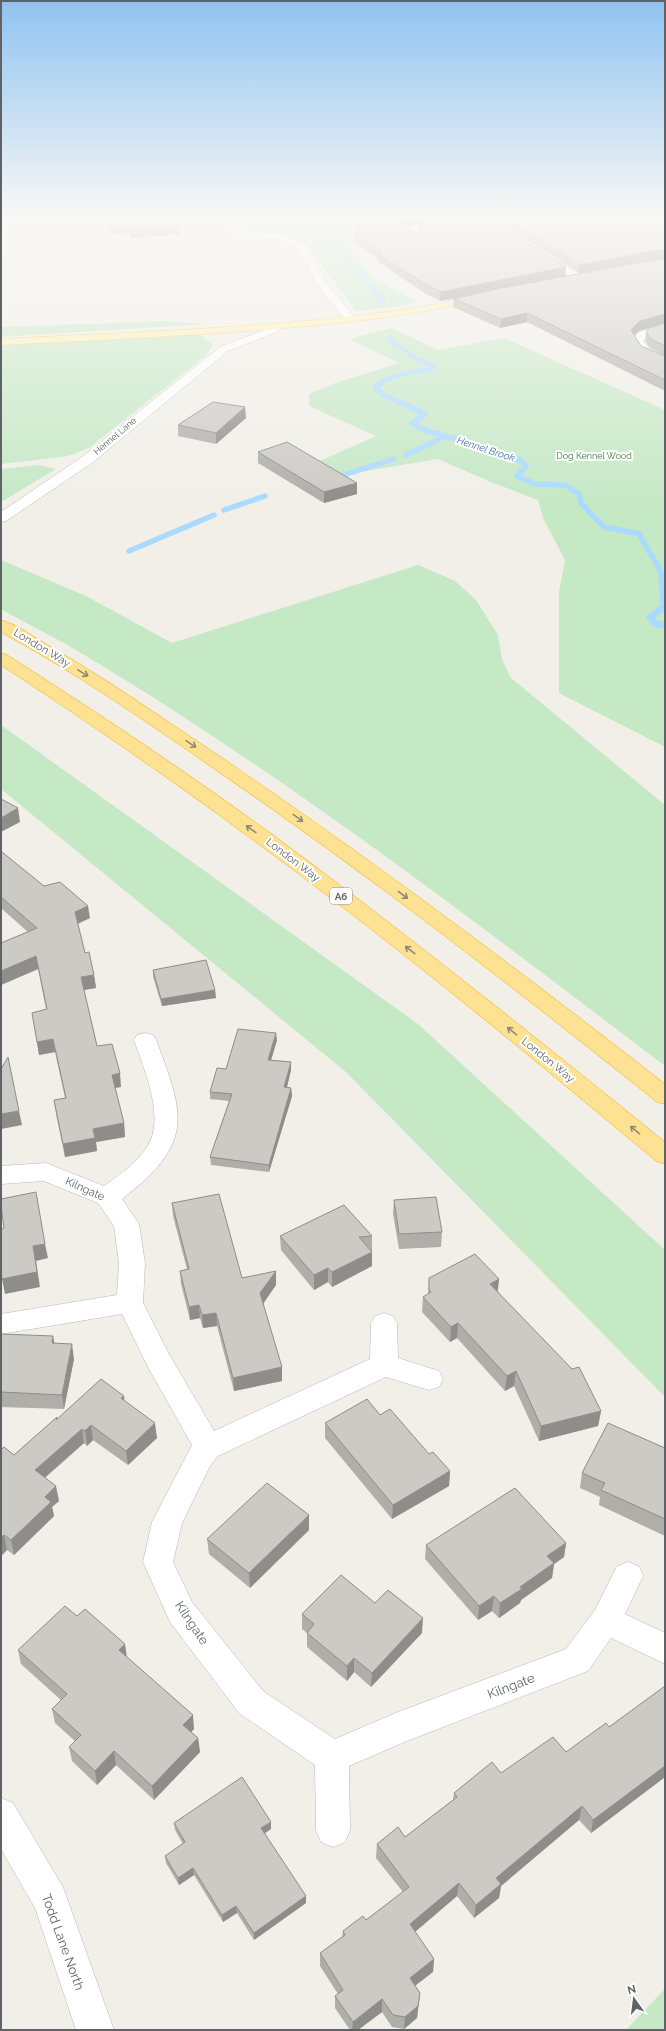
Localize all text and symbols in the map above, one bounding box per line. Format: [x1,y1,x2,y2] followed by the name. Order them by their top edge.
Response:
[92,415,139,457] street label: Hennel Lane
[456,434,517,464] water label: Hennel Brook
[556,451,632,461] park label: Dog Kennel Wood
[11,626,73,670] street label: London Way
[77,669,89,677] one-way arrow
[186,740,197,748] one-way arrow
[293,814,304,822] one-way arrow
[246,824,257,833] one-way arrow
[263,835,323,885] street label: London Way
[330,888,352,904] road number: A6
[397,891,408,899] one-way arrow
[405,945,416,954] one-way arrow
[506,1026,517,1035] one-way arrow
[519,1035,577,1085] street label: London Way
[629,1126,640,1135] one-way arrow
[63,1175,107,1204] street label: Kilngate
[172,1598,212,1648] street label: Kilngate
[485,1670,537,1702] street label: Kilngate
[39,1892,87,1992] street label: Todd Lane North
[614,1979,654,2019] north arrow
[626,1982,637,1997] text: N

